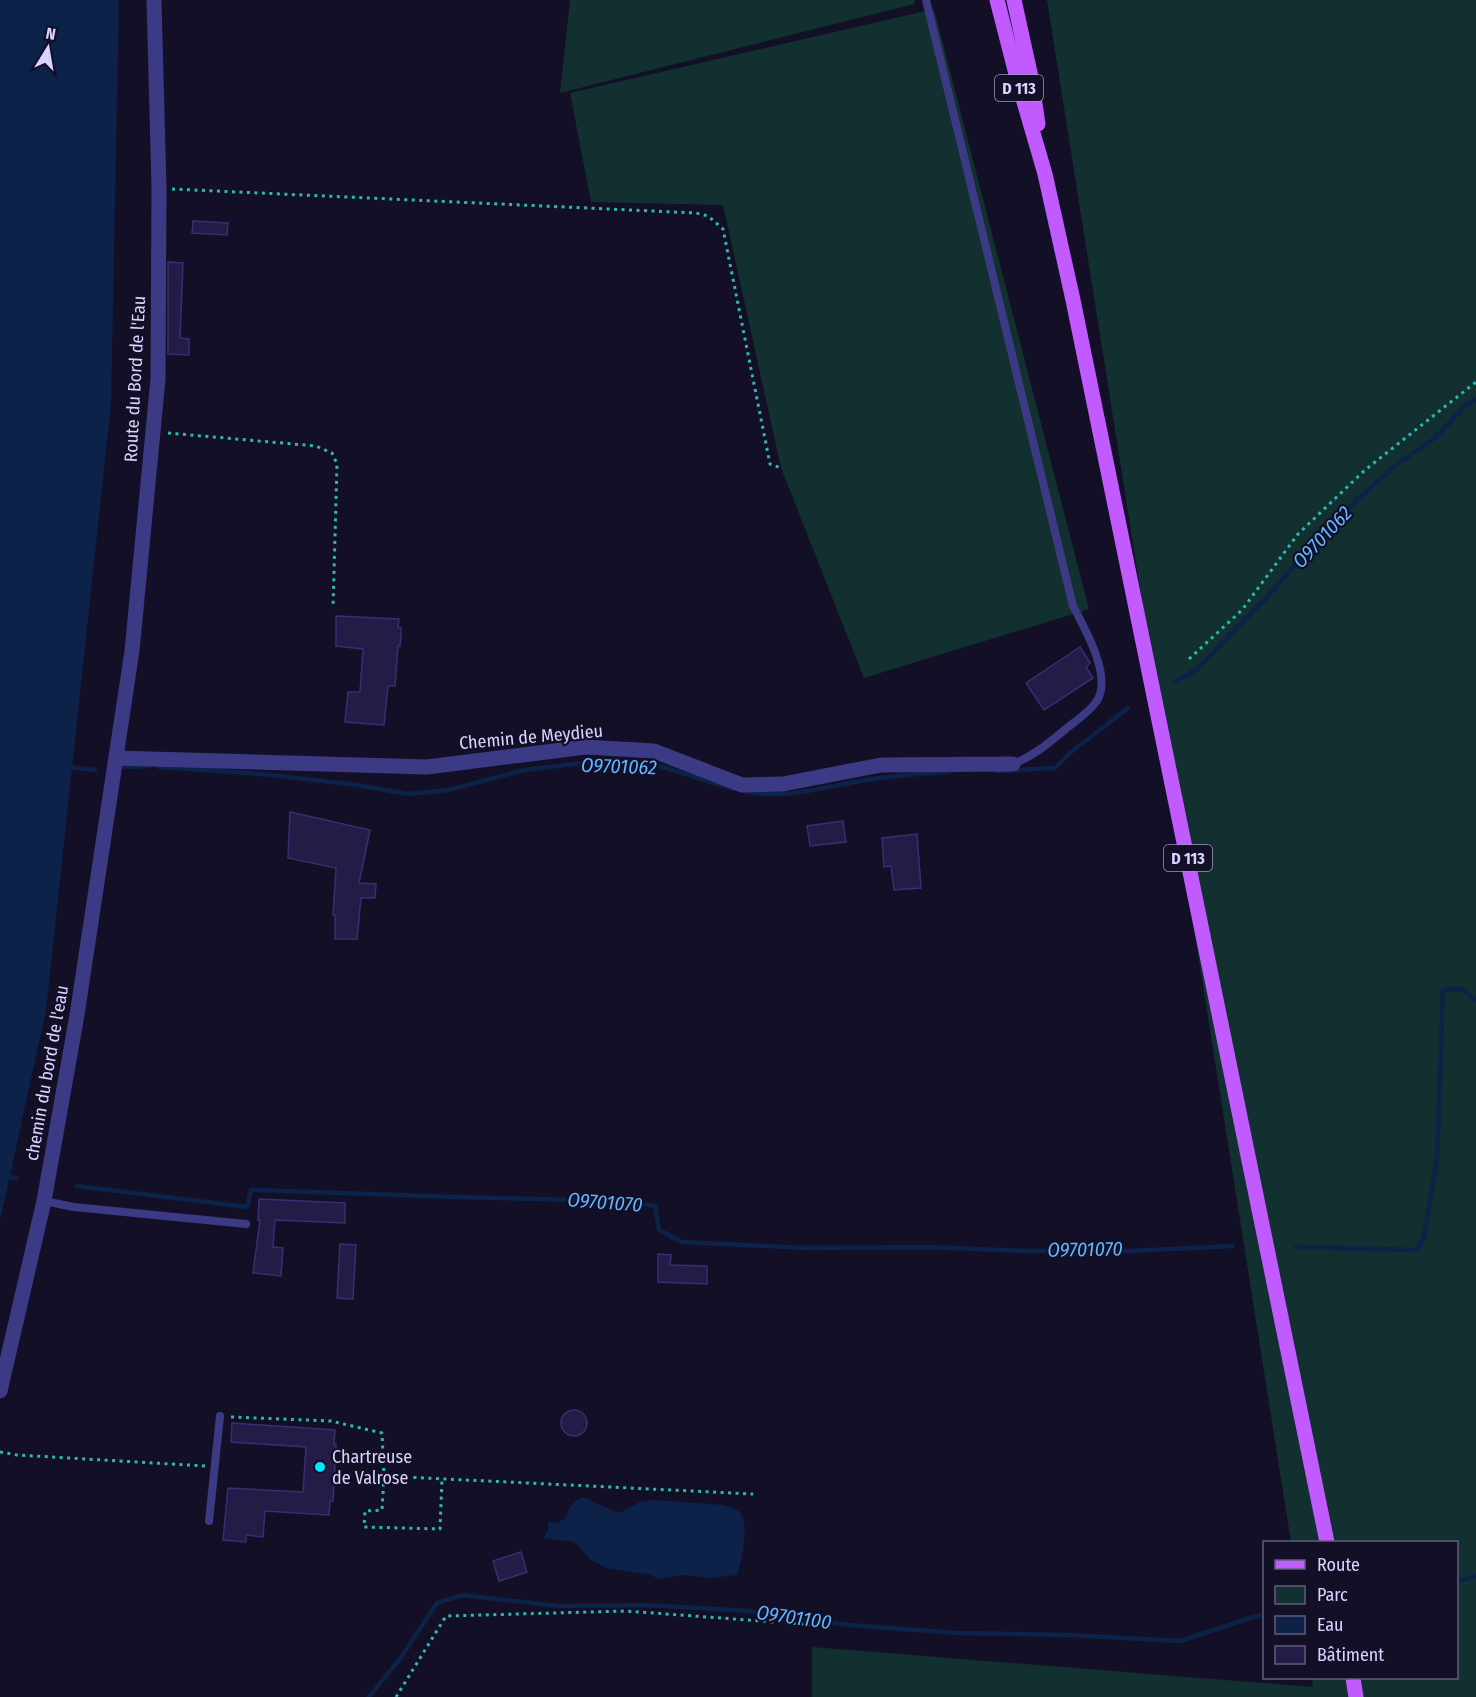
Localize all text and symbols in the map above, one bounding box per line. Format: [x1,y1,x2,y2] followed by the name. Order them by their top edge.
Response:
[18,18,78,78] north arrow
[44,24,57,44] text: N
[995,75,1043,101] road number: D 113
[120,295,150,463] street label: Route du Bord de l'Eau
[1287,501,1357,573] water label: O9701062
[458,720,604,754] street label: Chemin de Meydieu
[581,753,658,779] water label: O9701062
[1164,845,1212,871] road number: D 113
[21,984,73,1162] street label: chemin du bord de l'eau
[567,1187,643,1217] water label: O9701070
[1047,1236,1123,1262] water label: O9701070
[332,1446,412,1489] place label: Chartreuse de Valrose
[313,1460,327,1474] marker: Chartreuse de Valrose
[1263,1541,1458,1679] legend
[1317,1554,1360,1576] text: Route
[1317,1584,1348,1606] text: Parc
[755,1600,833,1634] water label: O9701100
[1317,1614,1343,1636] text: Eau
[1317,1644,1384,1666] text: Bâtiment

